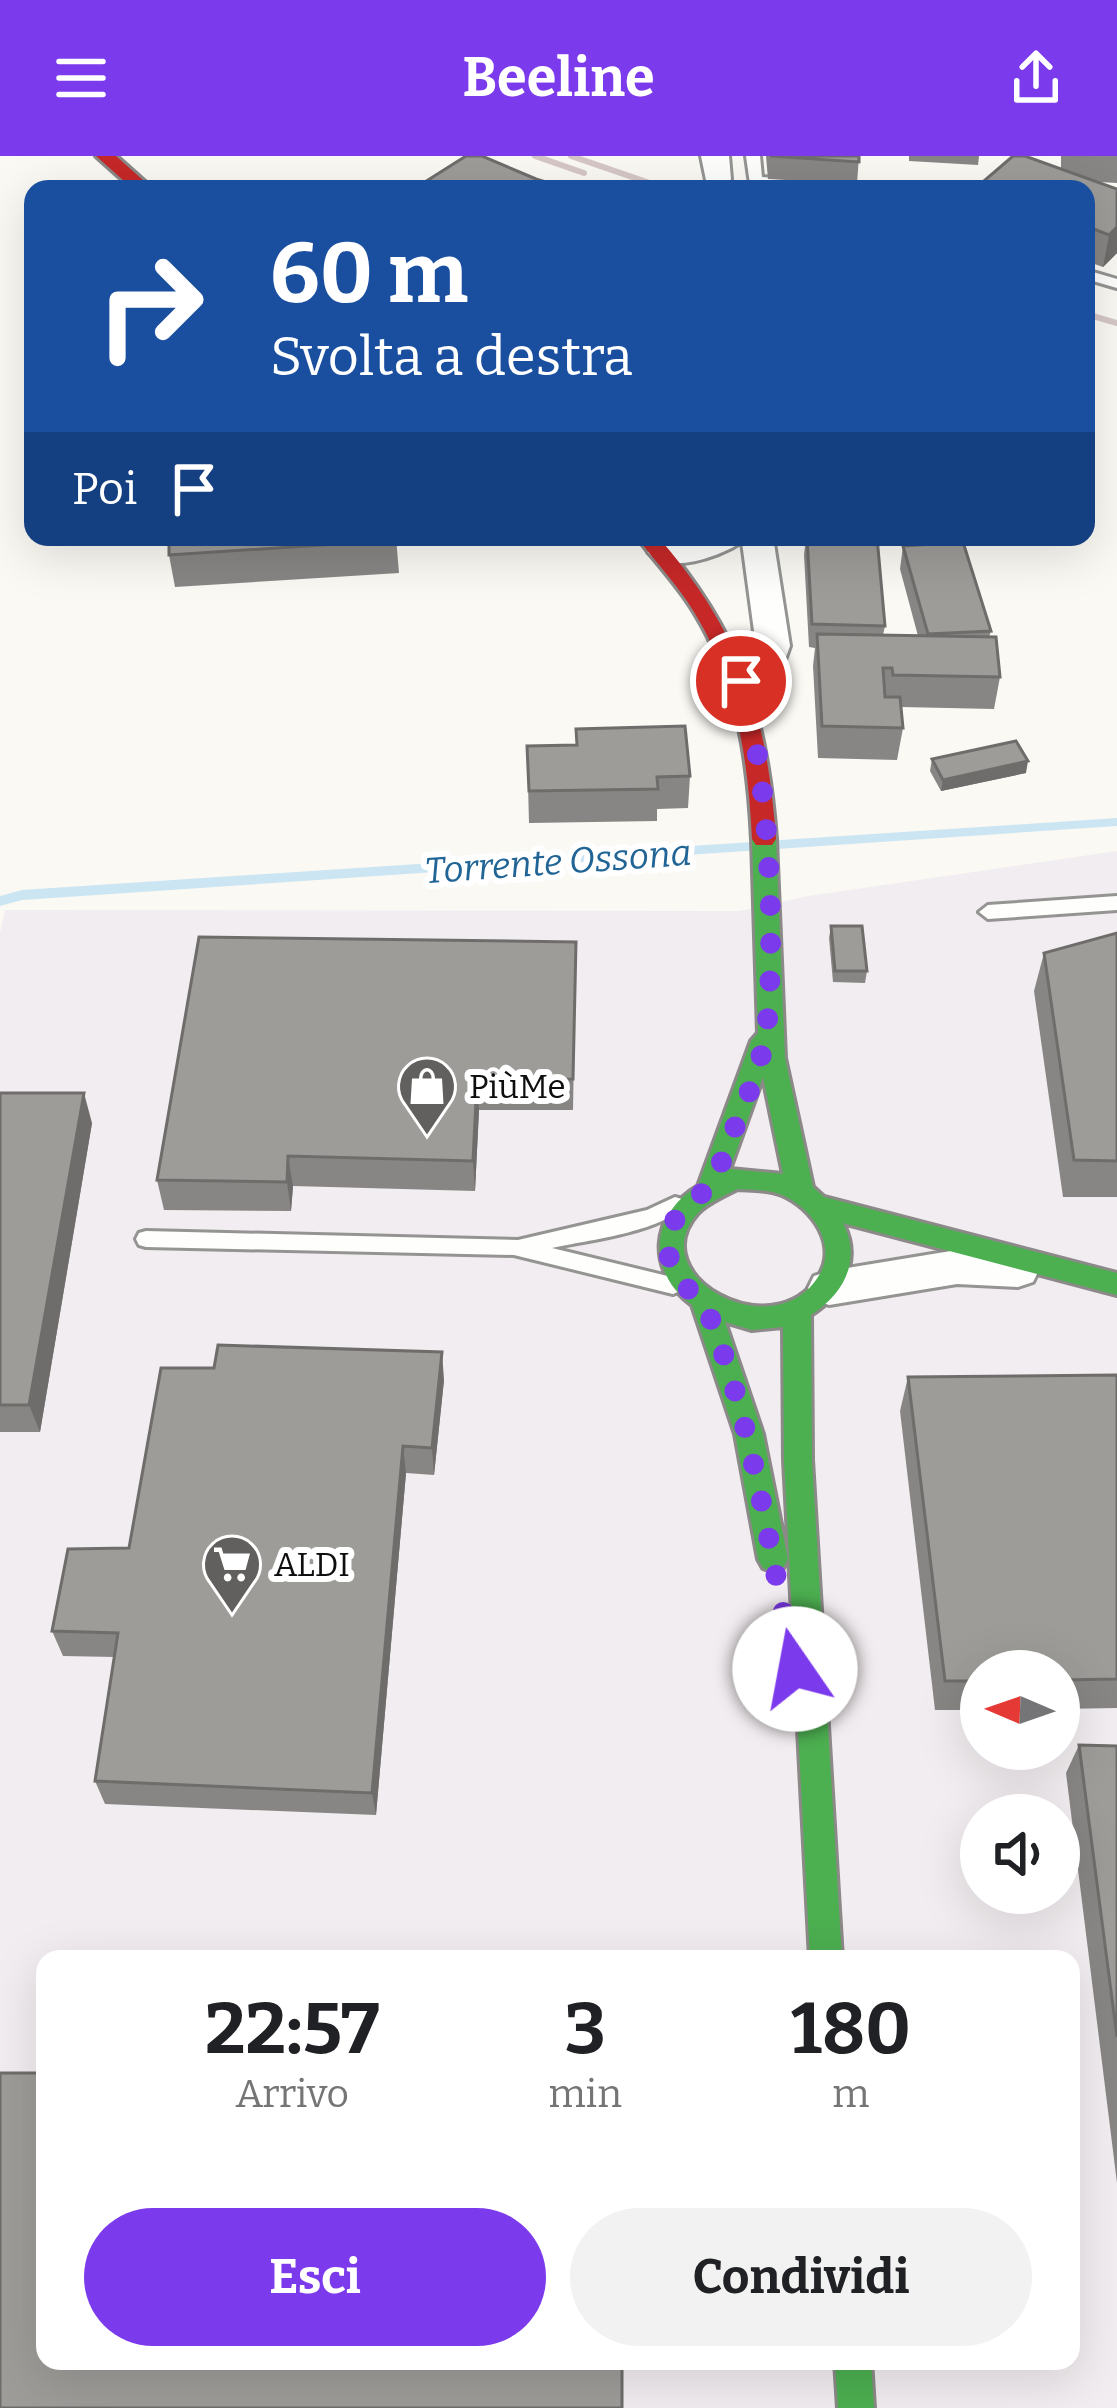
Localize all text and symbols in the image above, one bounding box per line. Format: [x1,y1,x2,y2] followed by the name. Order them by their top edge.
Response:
[48,45,114,111] icon: menu
[1003,45,1069,111] icon: share
[462,46,655,110] text: Beeline
[270,223,468,324] text: 60 m
[72,228,228,384] icon: right
[270,325,633,389] text: Svolta a destra
[161,456,227,522] icon: arrive
[72,462,137,516] text: Poi
[690,630,792,732] pin
[708,648,774,714] icon: arrive
[423,831,693,893] water label: Torrente Ossona
[396,1055,458,1137] shop icon: PiùMe
[469,1067,566,1107] place label: PiùMe
[201,1533,263,1615] supermarket icon: ALDI
[274,1545,350,1585] place label: ALDI
[732,1606,858,1732] position arrow
[960,1650,1080,1770] north arrow
[960,1650,1080,1914] map controls
[960,1794,1080,1914] button: sound
[205,1986,379,2072] text: 22:57
[564,1986,606,2072] text: 3
[791,1986,911,2072] text: 180
[235,2071,349,2117] text: Arrivo
[548,2071,622,2117] text: min
[832,2071,870,2117] text: m
[84,2208,546,2346] button: Esci
[570,2208,1032,2346] button: Condividi

